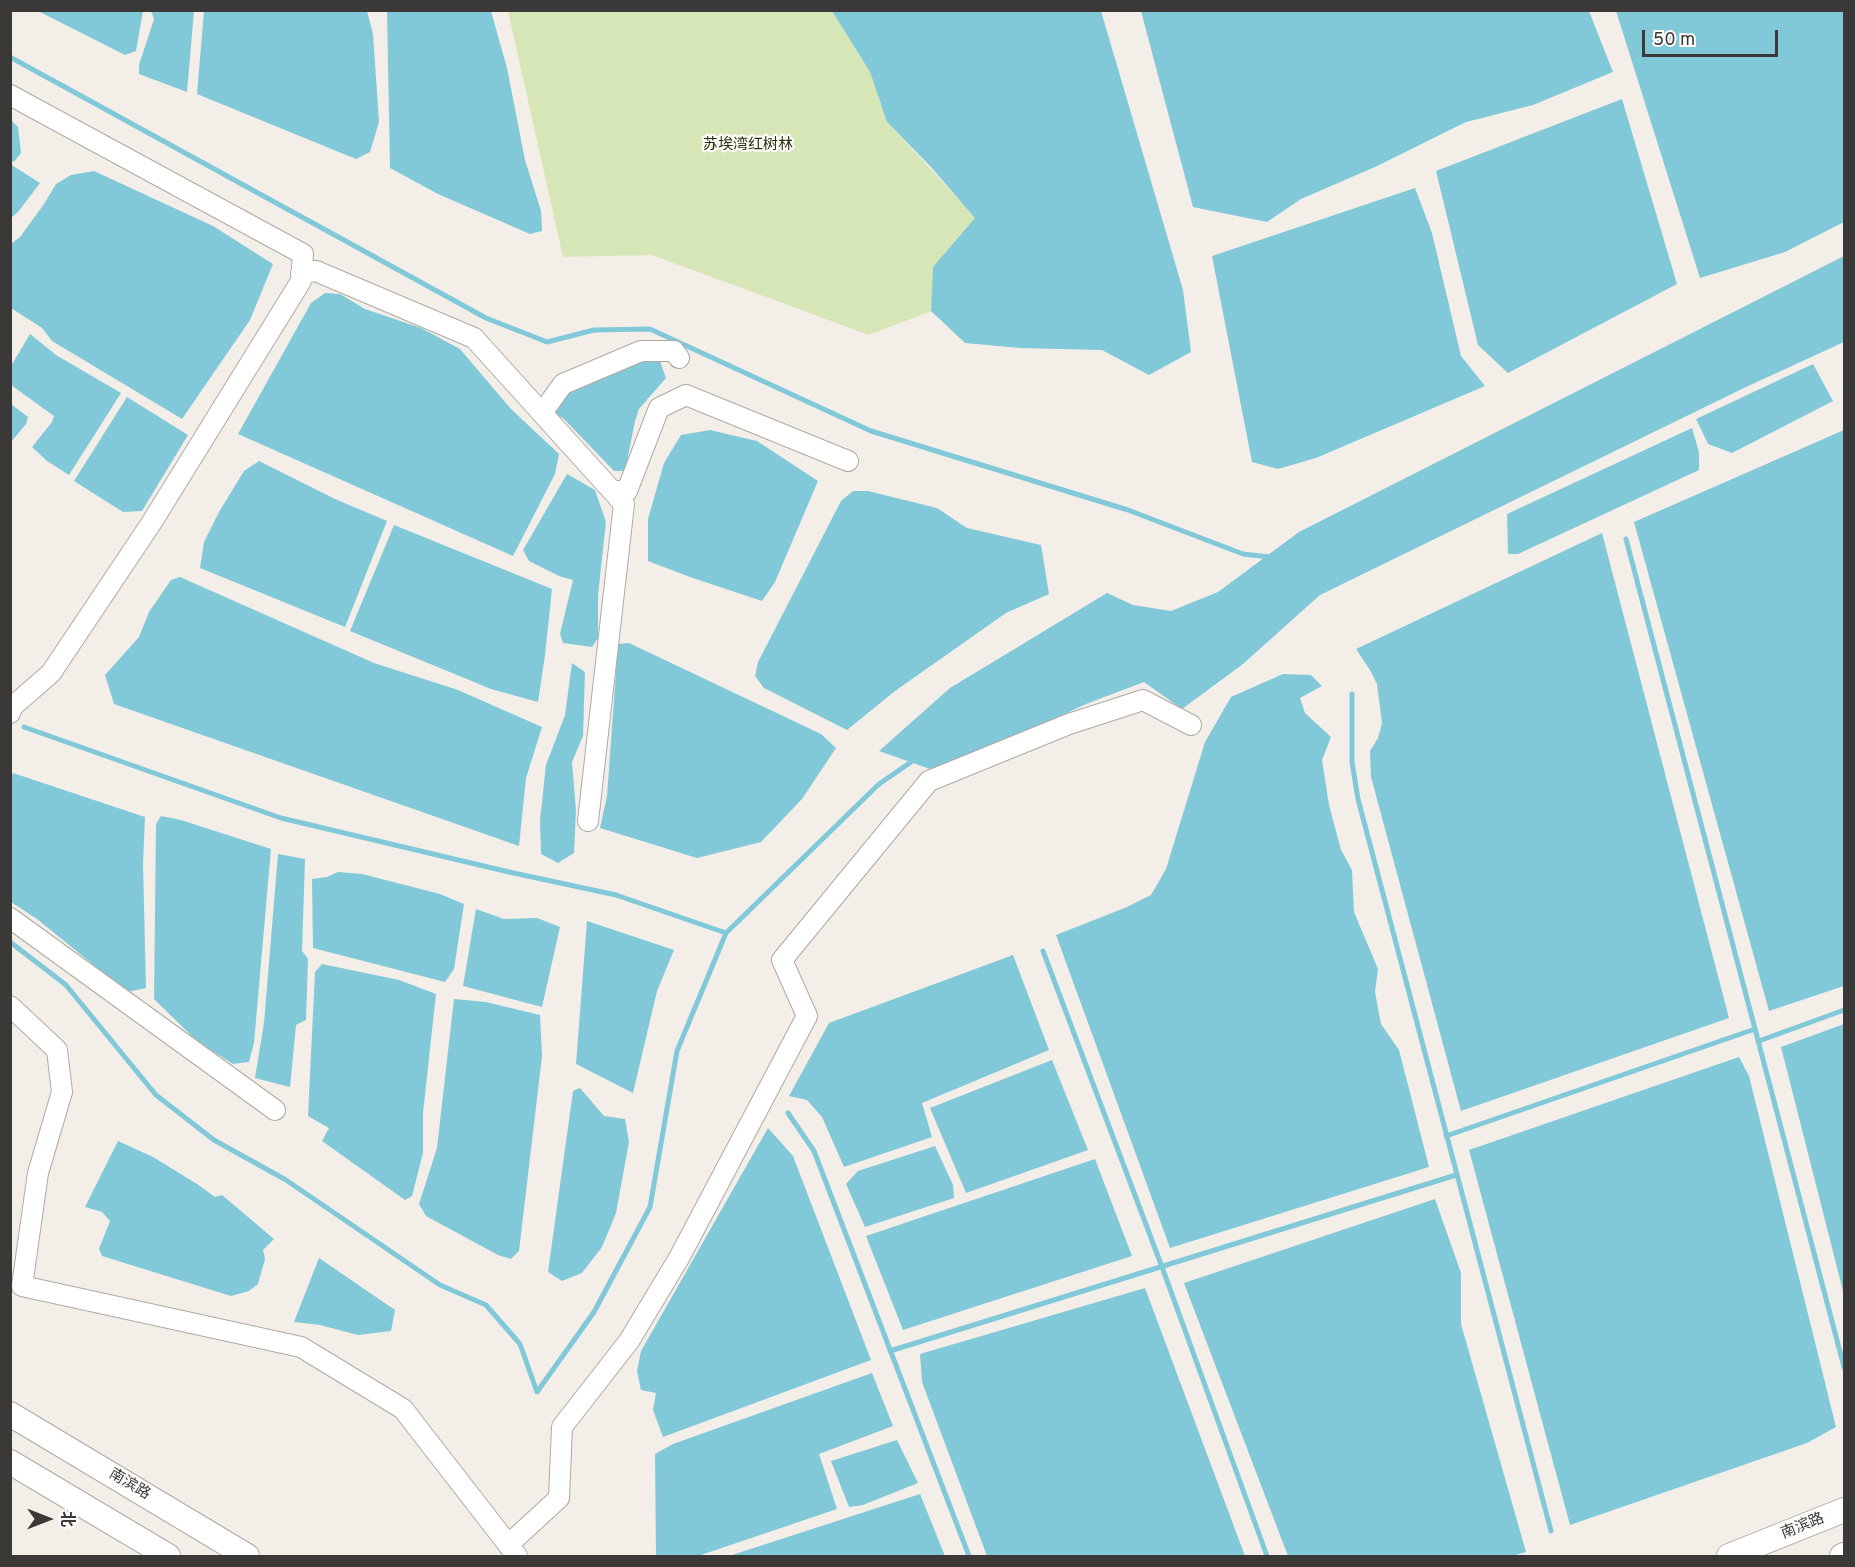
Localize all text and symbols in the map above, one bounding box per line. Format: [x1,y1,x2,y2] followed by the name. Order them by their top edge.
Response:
[1645,18,1782,56] scale bar
[1653,29,1695,52] text: 50 m
[703,137,793,155] park label: 苏埃湾红树林
[105,1466,153,1504] street label: 南滨路
[18,1489,78,1549] north arrow
[1779,1510,1827,1544] street label: 南滨路
[56,1511,76,1527] text: 北

